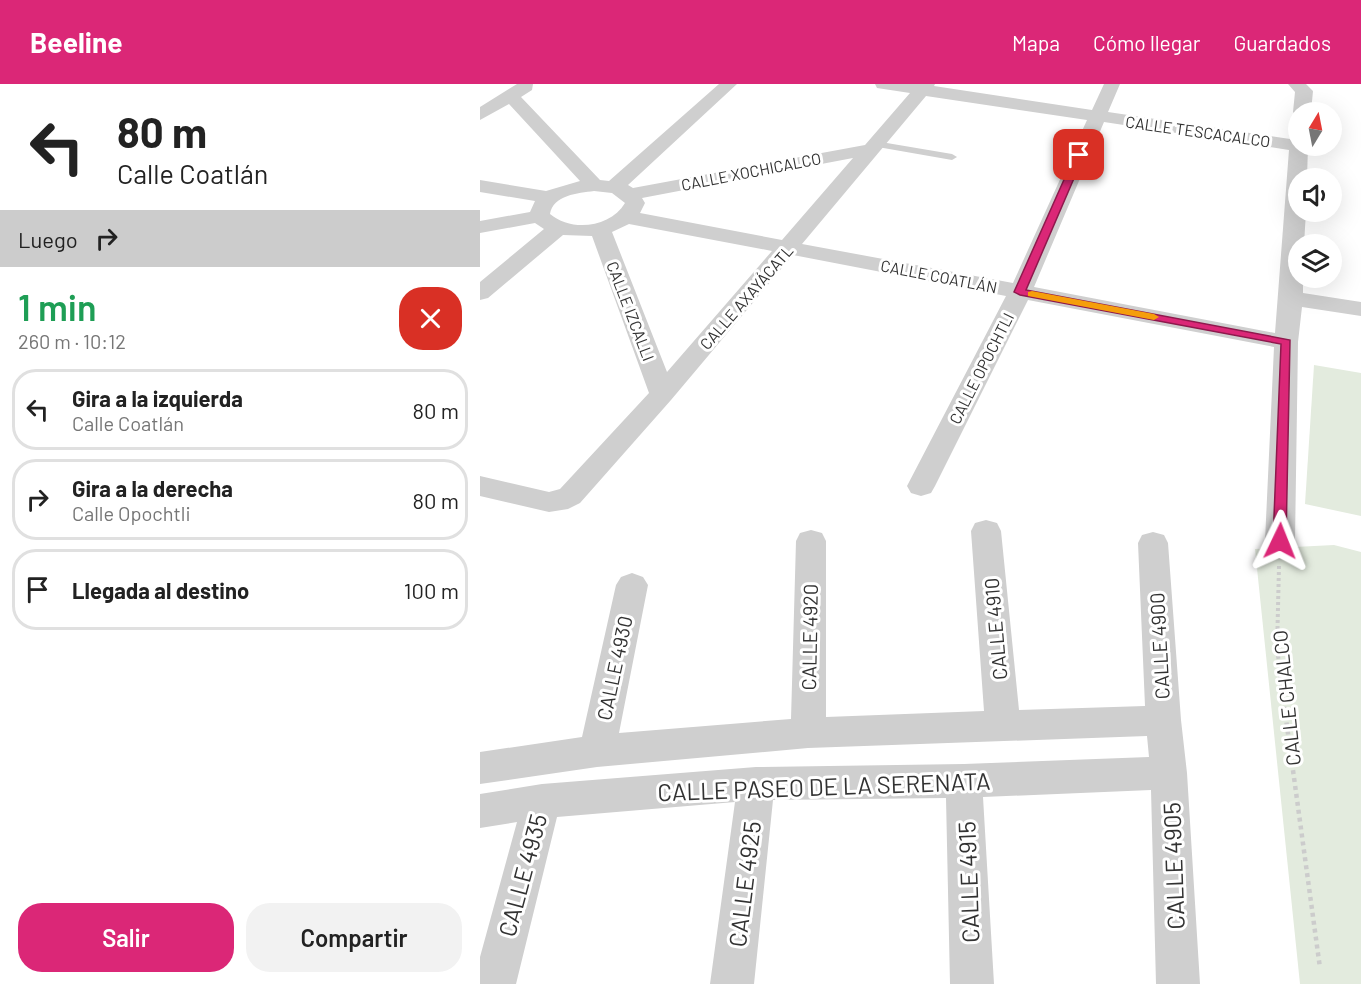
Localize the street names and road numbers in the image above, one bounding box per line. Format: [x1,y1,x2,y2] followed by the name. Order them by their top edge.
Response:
[1124,111,1272,151] street label: CALLE TESCACALCO
[679,148,823,194] street label: CALLE XOCHICALCO
[696,241,796,353] street label: CALLE AXAYÁCATL
[879,255,999,297] street label: CALLE COATLÁN
[603,259,659,363] street label: CALLE IZCALLI
[945,309,1017,427] street label: CALLE OPOCHTLI
[979,577,1011,681] street label: CALLE 4910
[796,584,822,690] street label: CALLE 4920
[1144,592,1174,700] street label: CALLE 4900
[591,614,637,722] street label: CALLE 4930
[1267,629,1305,767] street label: CALLE CHALCO
[657,766,991,806] street label: CALLE PASEO DE LA SERENATA
[1156,802,1190,930] street label: CALLE 4905
[492,810,552,940] street label: CALLE 4935
[722,819,766,949] street label: CALLE 4925
[951,821,985,943] street label: CALLE 4915

